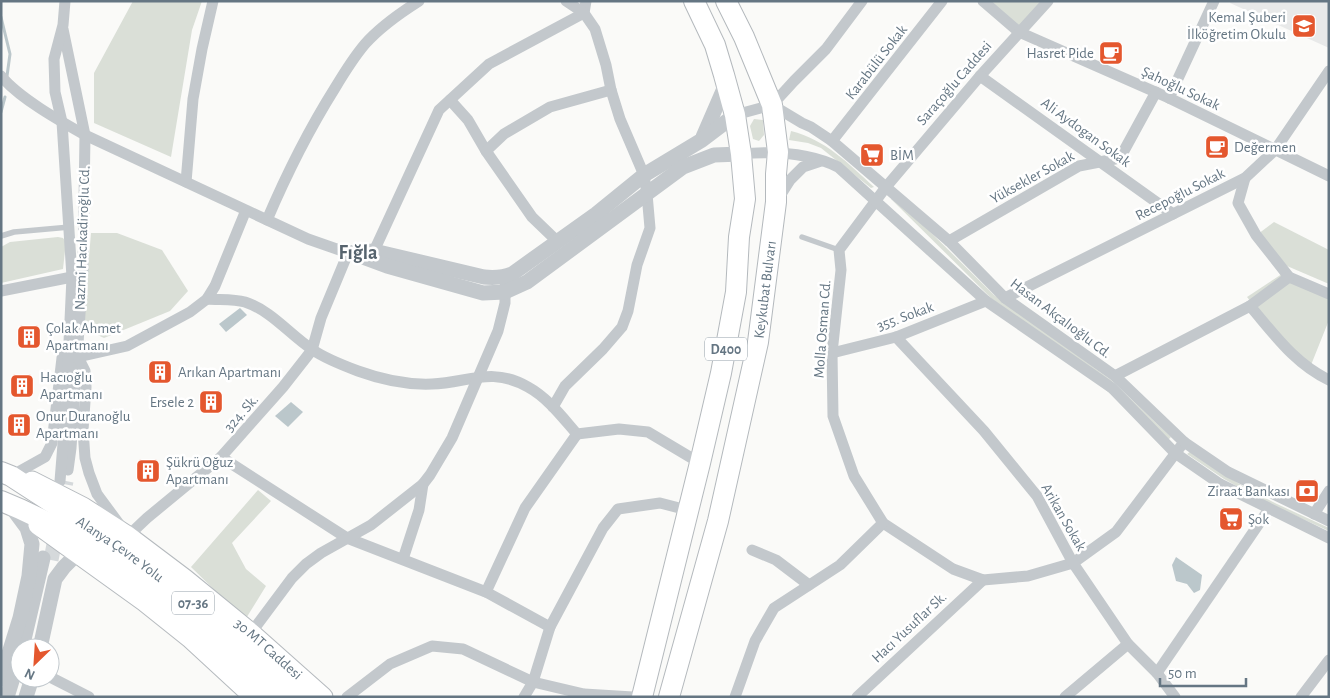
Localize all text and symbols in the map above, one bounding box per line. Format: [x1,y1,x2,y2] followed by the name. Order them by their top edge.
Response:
[1187,10,1286,42] place label: Kemal Şuberi İlköğretim Okulu
[1291,13,1317,39] school or university icon: Kemal Şuberi İlköğretim Okulu
[843,22,910,102] street label: Karabülü Sokak
[914,38,995,128] street label: Saraçoğlu Caddesi
[1098,40,1124,66] cafe icon: Hasret Pide
[1026,46,1094,61] place label: Hasret Pide
[1139,64,1222,113] street label: Şahoğlu Sokak
[1038,95,1133,170] street label: Ali Aydogan Sokak
[1204,134,1230,160] cafe icon: Değermen
[1234,140,1296,155] place label: Değermen
[859,142,885,168] supermarket icon: BİM
[890,146,914,163] place label: BİM
[988,148,1077,207] street label: Yüksekler Sokak
[1133,165,1227,223] street label: Recepoğlu Sokak
[72,166,93,310] street label: Nazmi Hacıkadiroğlu Cd.
[752,240,779,339] street label: Keykubat Bulvarı
[338,243,378,263] district label: Fığla
[1008,276,1114,361] street label: Hasan Akçalıoğlu Cd.
[812,279,833,379] street label: Molla Osman Cd.
[875,299,936,334] street label: 355. Sokak
[46,321,121,353] place label: Çolak Ahmet Apartmanı
[16,324,42,350] building icon: Çolak Ahmet Apartmanı
[705,338,747,360] road number: D400
[147,359,173,385] building icon: Arıkan Apartmanı
[178,365,281,380] place label: Arıkan Apartmanı
[40,370,103,402] place label: Hacıoğlu Apartmanı
[9,373,35,399] building icon: Hacıoğlu Apartmanı
[198,389,224,415] building icon: Ersele 2
[221,392,261,435] street label: 324. Sk.
[150,395,194,410] place label: Ersele 2
[36,409,131,441] place label: Onur Duranoğlu Apartmanı
[6,412,32,438] building icon: Onur Duranoğlu Apartmanı
[166,455,233,487] place label: Şükrü Oğuz Apartmanı
[135,458,161,484] building icon: Şükrü Oğuz Apartmanı
[1294,478,1320,504] bank icon: Ziraat Bankası
[1038,481,1089,554] street label: Arikan Sokak
[1207,484,1290,499] place label: Ziraat Bankası
[1218,506,1244,532] supermarket icon: Şok
[1248,512,1269,527] place label: Şok
[73,514,167,585] street label: Alanya Çevre Yolu
[869,589,950,666] street label: Hacı Yusuflar Sk.
[172,592,214,614] road number: 07-36
[231,616,305,683] street label: 30 MT Caddesi
[10,638,60,688] north arrow
[1160,656,1246,688] scale bar
[23,665,37,682] text: N
[1168,666,1197,681] text: 50 m

